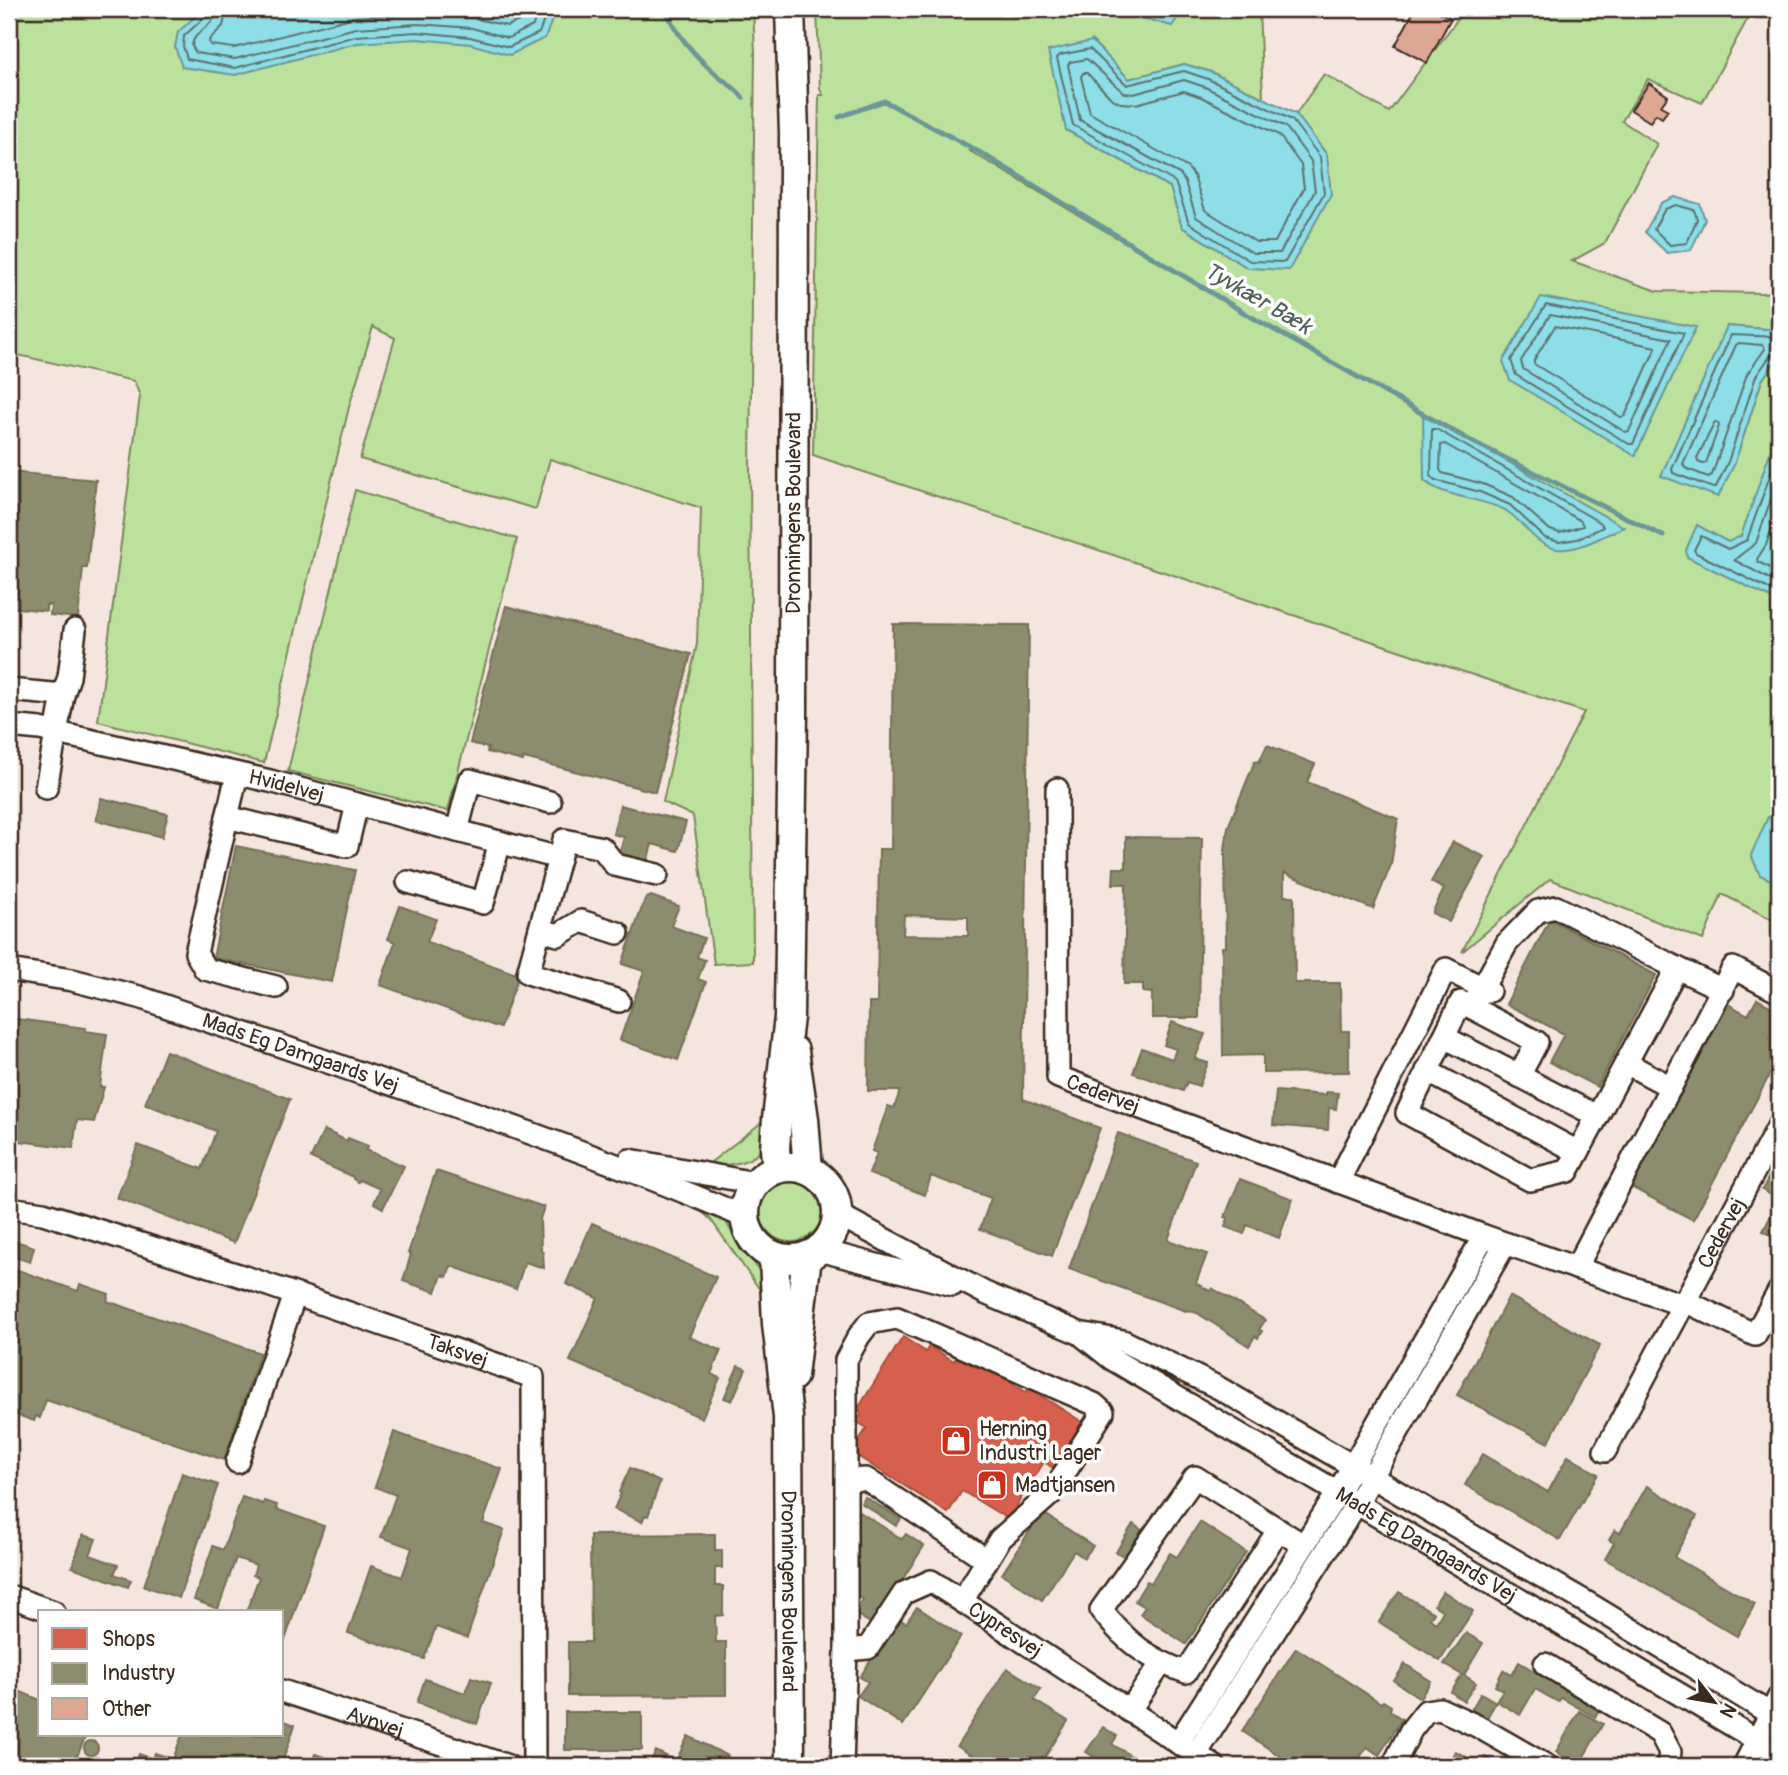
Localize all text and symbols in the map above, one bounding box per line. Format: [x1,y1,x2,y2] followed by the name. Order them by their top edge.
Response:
[1199,256,1319,342] water label: Tyvkær Bæk
[780,412,808,614] street label: Dronningens Boulevard
[246,764,327,809] street label: Hvidelvej
[199,1007,402,1099] street label: Mads Eg Damgaards Vej
[1062,1068,1143,1120] street label: Cedervej
[1692,1193,1752,1273] street label: Cedervej
[423,1328,491,1374] street label: Taksvej
[979,1416,1102,1467] place label: Herning Industri Lager
[939,1424,973,1458] shop icon: Herning Industri Lager
[975,1468,1009,1502] shop icon: Madtjansen
[1015,1472,1115,1499] place label: Madtjansen
[1330,1481,1522,1609] street label: Mads Eg Damgaards Vej
[774,1490,803,1692] street label: Dronningens Boulevard
[963,1596,1047,1664] street label: Cypresvej
[38,1610,284,1736] legend
[102,1626,155,1653] text: Shops
[102,1660,175,1687] text: Industry
[1680,1666,1750,1736] north arrow
[102,1696,152,1723] text: Other
[1714,1699,1741,1722] text: N
[343,1700,407,1744] street label: Avnvej

